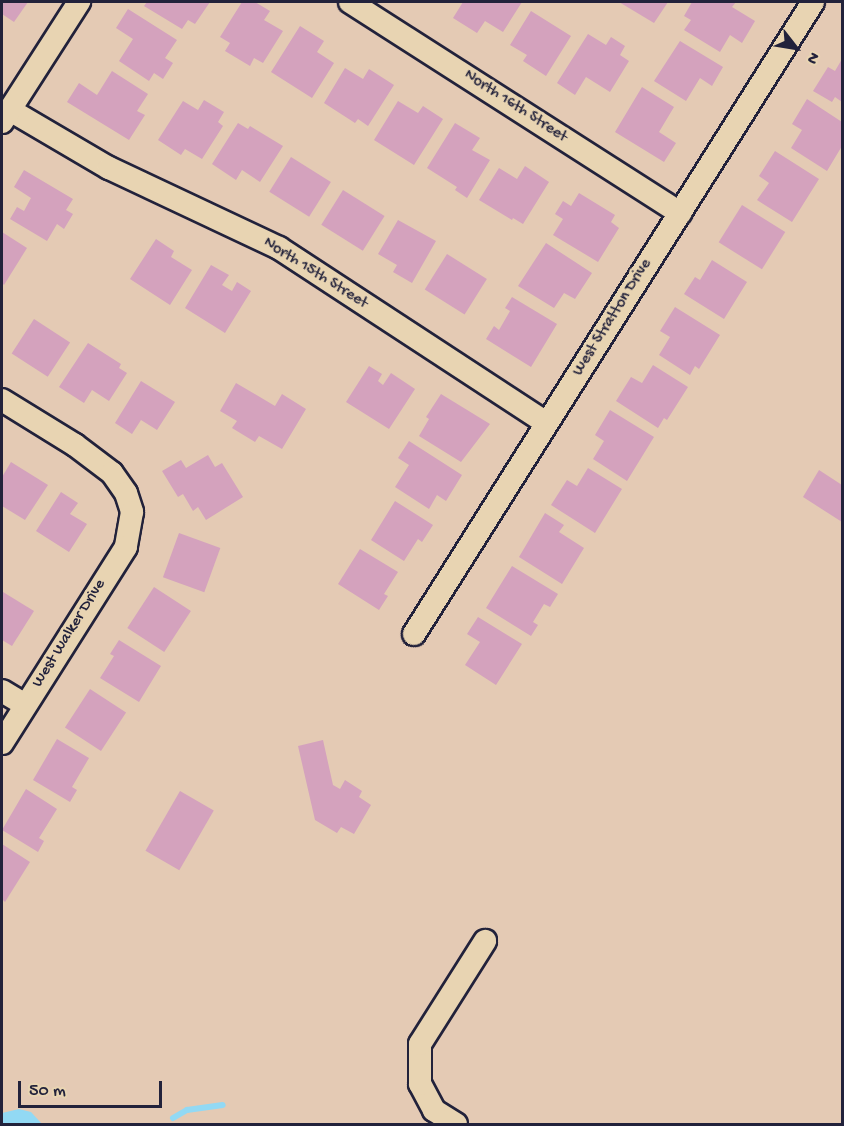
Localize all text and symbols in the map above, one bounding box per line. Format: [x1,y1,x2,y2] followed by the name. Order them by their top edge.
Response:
[766,18,826,78] north arrow
[801,48,823,67] text: N
[460,66,570,148] street label: North 16th Street
[259,234,371,314] street label: North 15th Street
[569,256,657,380] street label: West Stratton Drive
[29,576,111,692] street label: West Walker Drive
[21,1069,165,1107] scale bar
[29,1081,66,1102] text: 50 m

